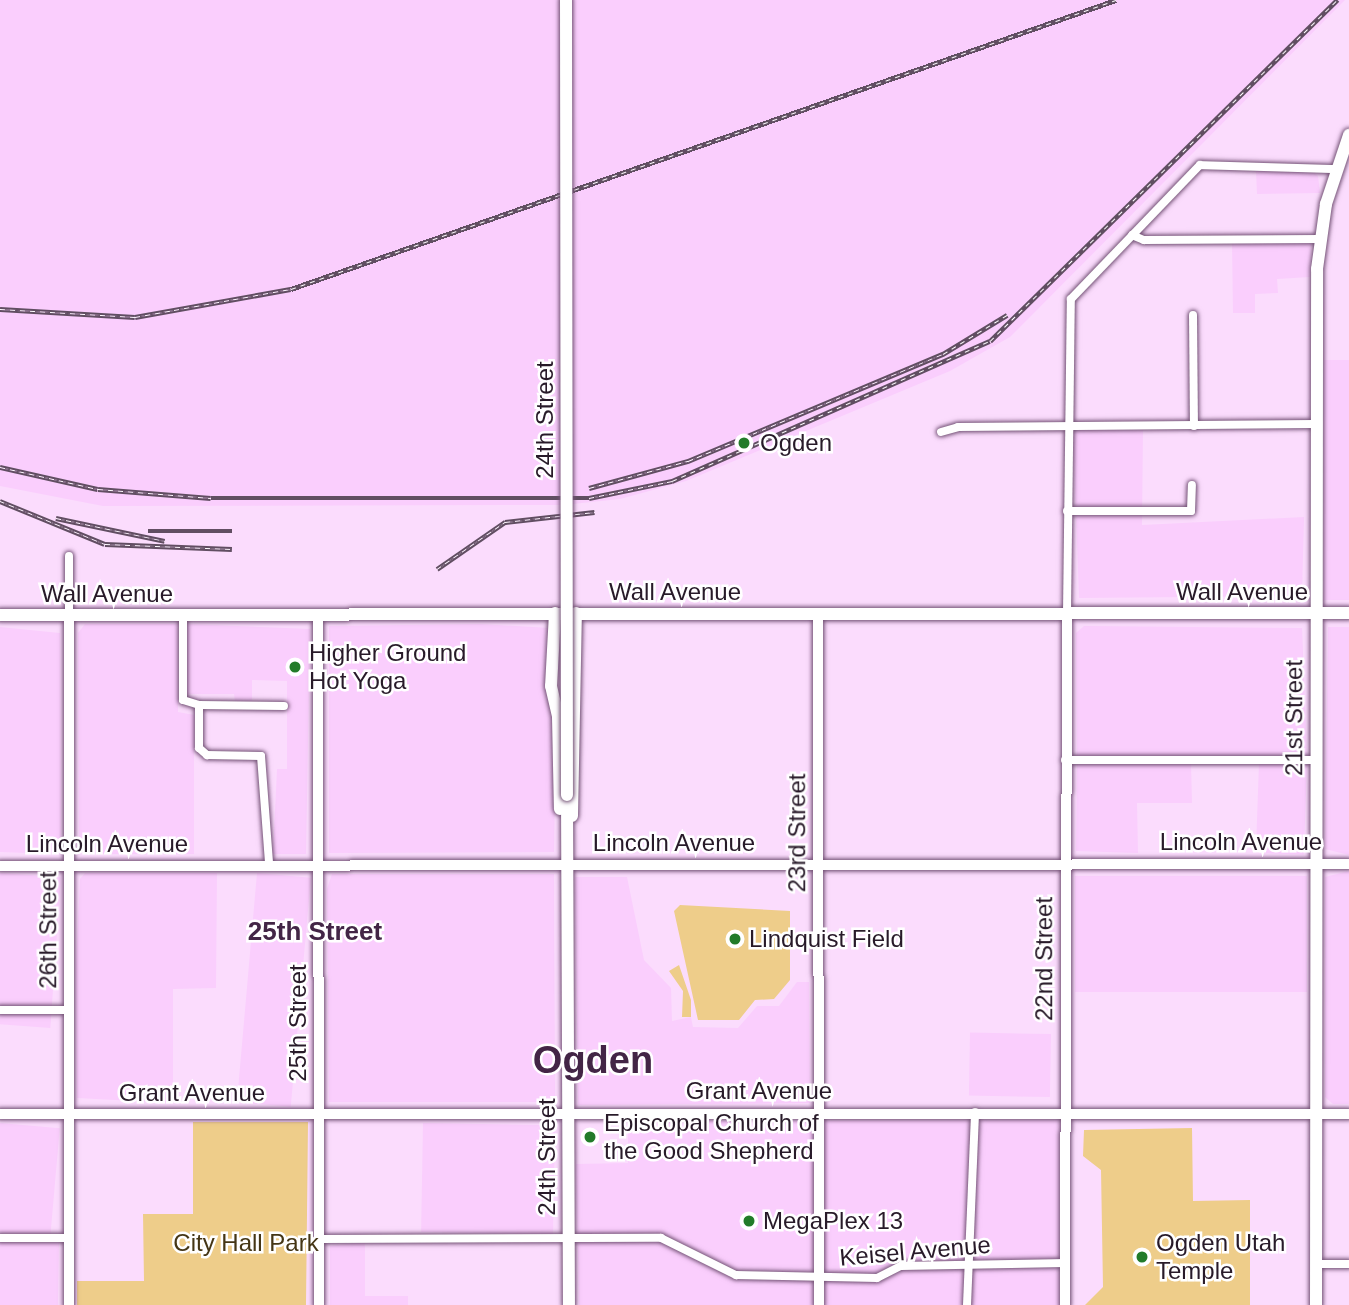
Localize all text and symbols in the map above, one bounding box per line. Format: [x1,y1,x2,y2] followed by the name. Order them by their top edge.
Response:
[531,361,559,479] street label: 24th Street
[760,429,832,457] place label: Ogden
[734,433,754,453] marker: Ogden
[608,578,742,606] street label: Wall Avenue
[1175,578,1309,606] street label: Wall Avenue
[40,580,174,608] street label: Wall Avenue
[309,639,466,695] place label: Higher Ground Hot Yoga
[287,659,303,675] marker: Higher Ground Hot Yoga
[1280,660,1308,776] street label: 21st Street
[783,774,811,892] street label: 23rd Street
[1159,828,1323,856] street label: Lincoln Avenue
[592,829,756,857] street label: Lincoln Avenue
[25,830,189,858] street label: Lincoln Avenue
[34,871,62,989] street label: 26th Street
[1030,897,1058,1021] street label: 22nd Street
[248,916,382,948] district label: 25th Street
[749,925,904,953] place label: Lindquist Field
[727,931,743,947] marker: Lindquist Field
[284,964,312,1082] street label: 25th Street
[533,1038,653,1084] district label: Ogden
[685,1077,833,1105] street label: Grant Avenue
[118,1079,266,1107] street label: Grant Avenue
[533,1098,561,1216] street label: 24th Street
[604,1109,819,1165] place label: Episcopal Church of the Good Shepherd
[582,1129,598,1145] marker: Episcopal Church of the Good Shepherd
[763,1207,903,1235] place label: MegaPlex 13
[741,1213,757,1229] marker: MegaPlex 13
[173,1229,319,1257] park label: City Hall Park
[1156,1229,1285,1285] place label: Ogden Utah Temple
[838,1230,992,1272] street label: Keisel Avenue
[1134,1249,1150,1265] marker: Ogden Utah Temple

